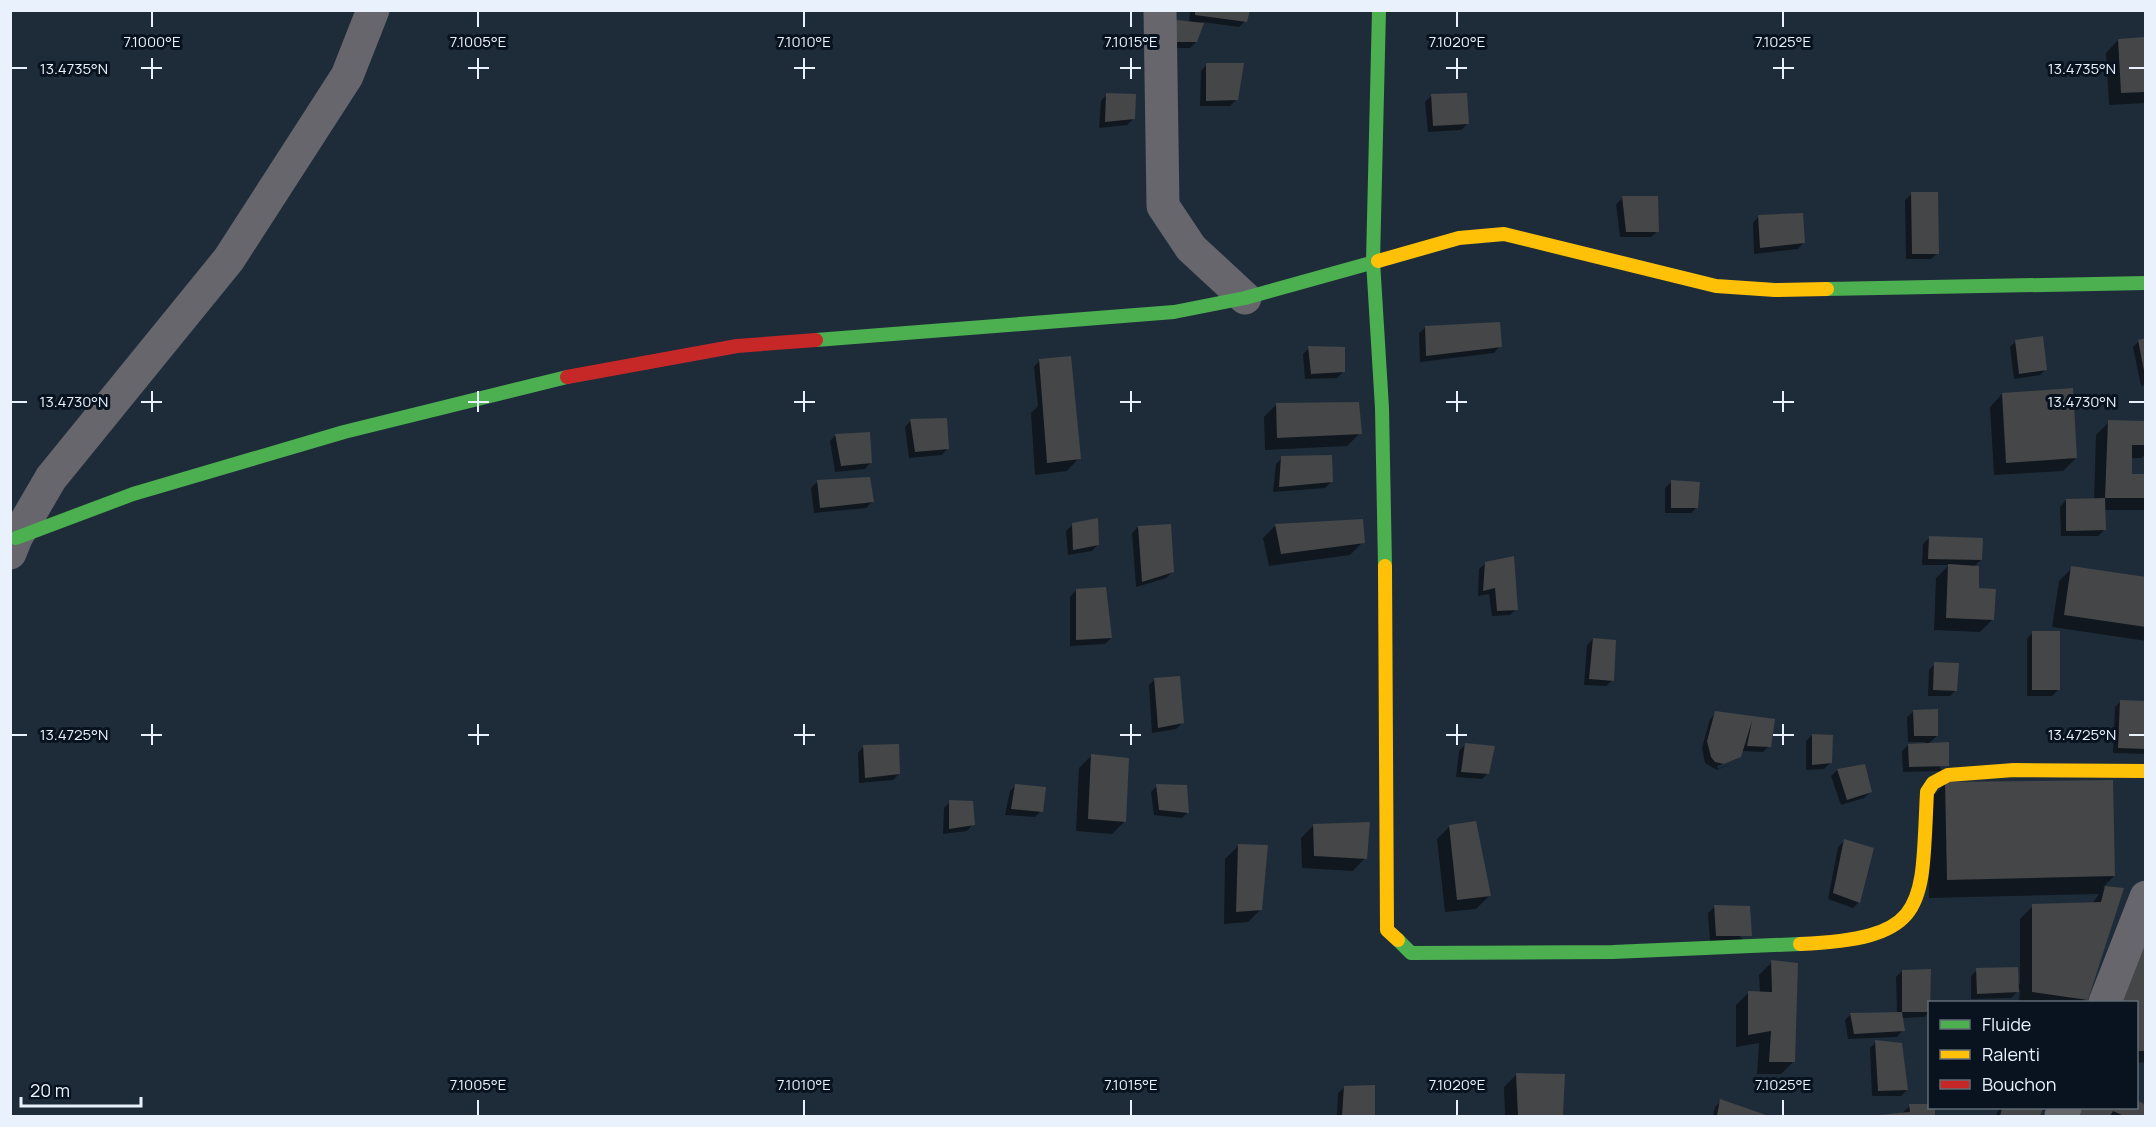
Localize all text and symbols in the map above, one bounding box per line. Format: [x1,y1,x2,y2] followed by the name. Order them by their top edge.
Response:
[123,31,181,52] text: 7.1000°E
[450,31,506,52] text: 7.1005°E
[777,31,831,52] text: 7.1010°E
[1104,31,1158,52] text: 7.1015°E
[1429,31,1485,52] text: 7.1020°E
[1755,31,1811,52] text: 7.1025°E
[40,58,108,79] text: 13.4735°N
[2048,58,2116,79] text: 13.4735°N
[40,391,108,412] text: 13.4730°N
[2048,391,2116,412] text: 13.4730°N
[40,724,108,745] text: 13.4725°N
[2048,724,2116,745] text: 13.4725°N
[1928,1001,2138,1109] legend
[1982,1012,2031,1036] text: Fluide
[1982,1042,2040,1066] text: Ralenti
[21,1070,141,1108] scale bar
[1982,1072,2056,1096] text: Bouchon
[450,1074,506,1095] text: 7.1005°E
[777,1074,831,1095] text: 7.1010°E
[1104,1074,1158,1095] text: 7.1015°E
[1429,1074,1485,1095] text: 7.1020°E
[1755,1074,1811,1095] text: 7.1025°E
[30,1078,70,1102] text: 20 m

